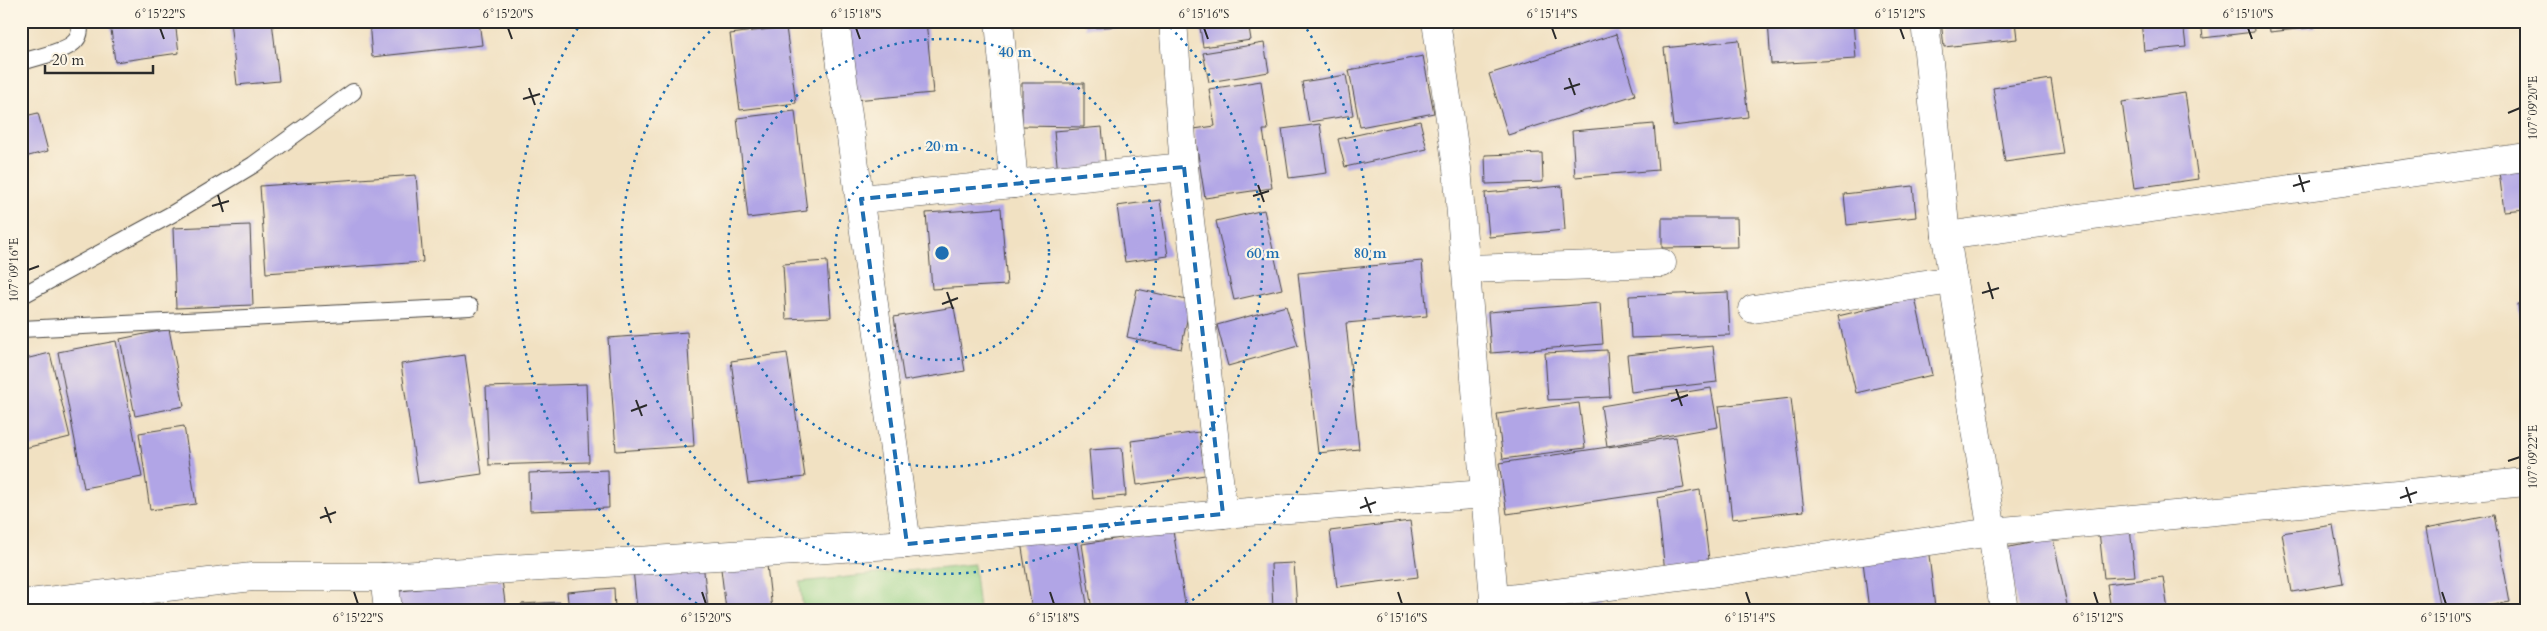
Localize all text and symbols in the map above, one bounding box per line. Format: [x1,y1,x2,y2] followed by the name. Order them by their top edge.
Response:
[135,6,185,22] text: 6°15'22"S
[483,6,533,22] text: 6°15'20"S
[831,6,881,22] text: 6°15'18"S
[1179,6,1229,22] text: 6°15'16"S
[1527,6,1577,22] text: 6°15'14"S
[1875,6,1925,22] text: 6°15'12"S
[2223,6,2273,22] text: 6°15'10"S
[45,42,152,74] scale bar
[998,42,1032,62] text: 40 m
[52,50,84,70] text: 20 m
[2525,76,2541,140] text: 107°09'20"E
[925,136,959,156] text: 20 m
[6,238,22,302] text: 107°09'16"E
[1246,243,1280,263] text: 60 m
[1353,243,1387,263] text: 80 m
[933,244,951,262] centre of rings
[2525,425,2541,489] text: 107°09'22"E
[333,610,383,626] text: 6°15'22"S
[681,610,731,626] text: 6°15'20"S
[1029,610,1079,626] text: 6°15'18"S
[1377,610,1427,626] text: 6°15'16"S
[1725,610,1775,626] text: 6°15'14"S
[2073,610,2123,626] text: 6°15'12"S
[2421,610,2471,626] text: 6°15'10"S

